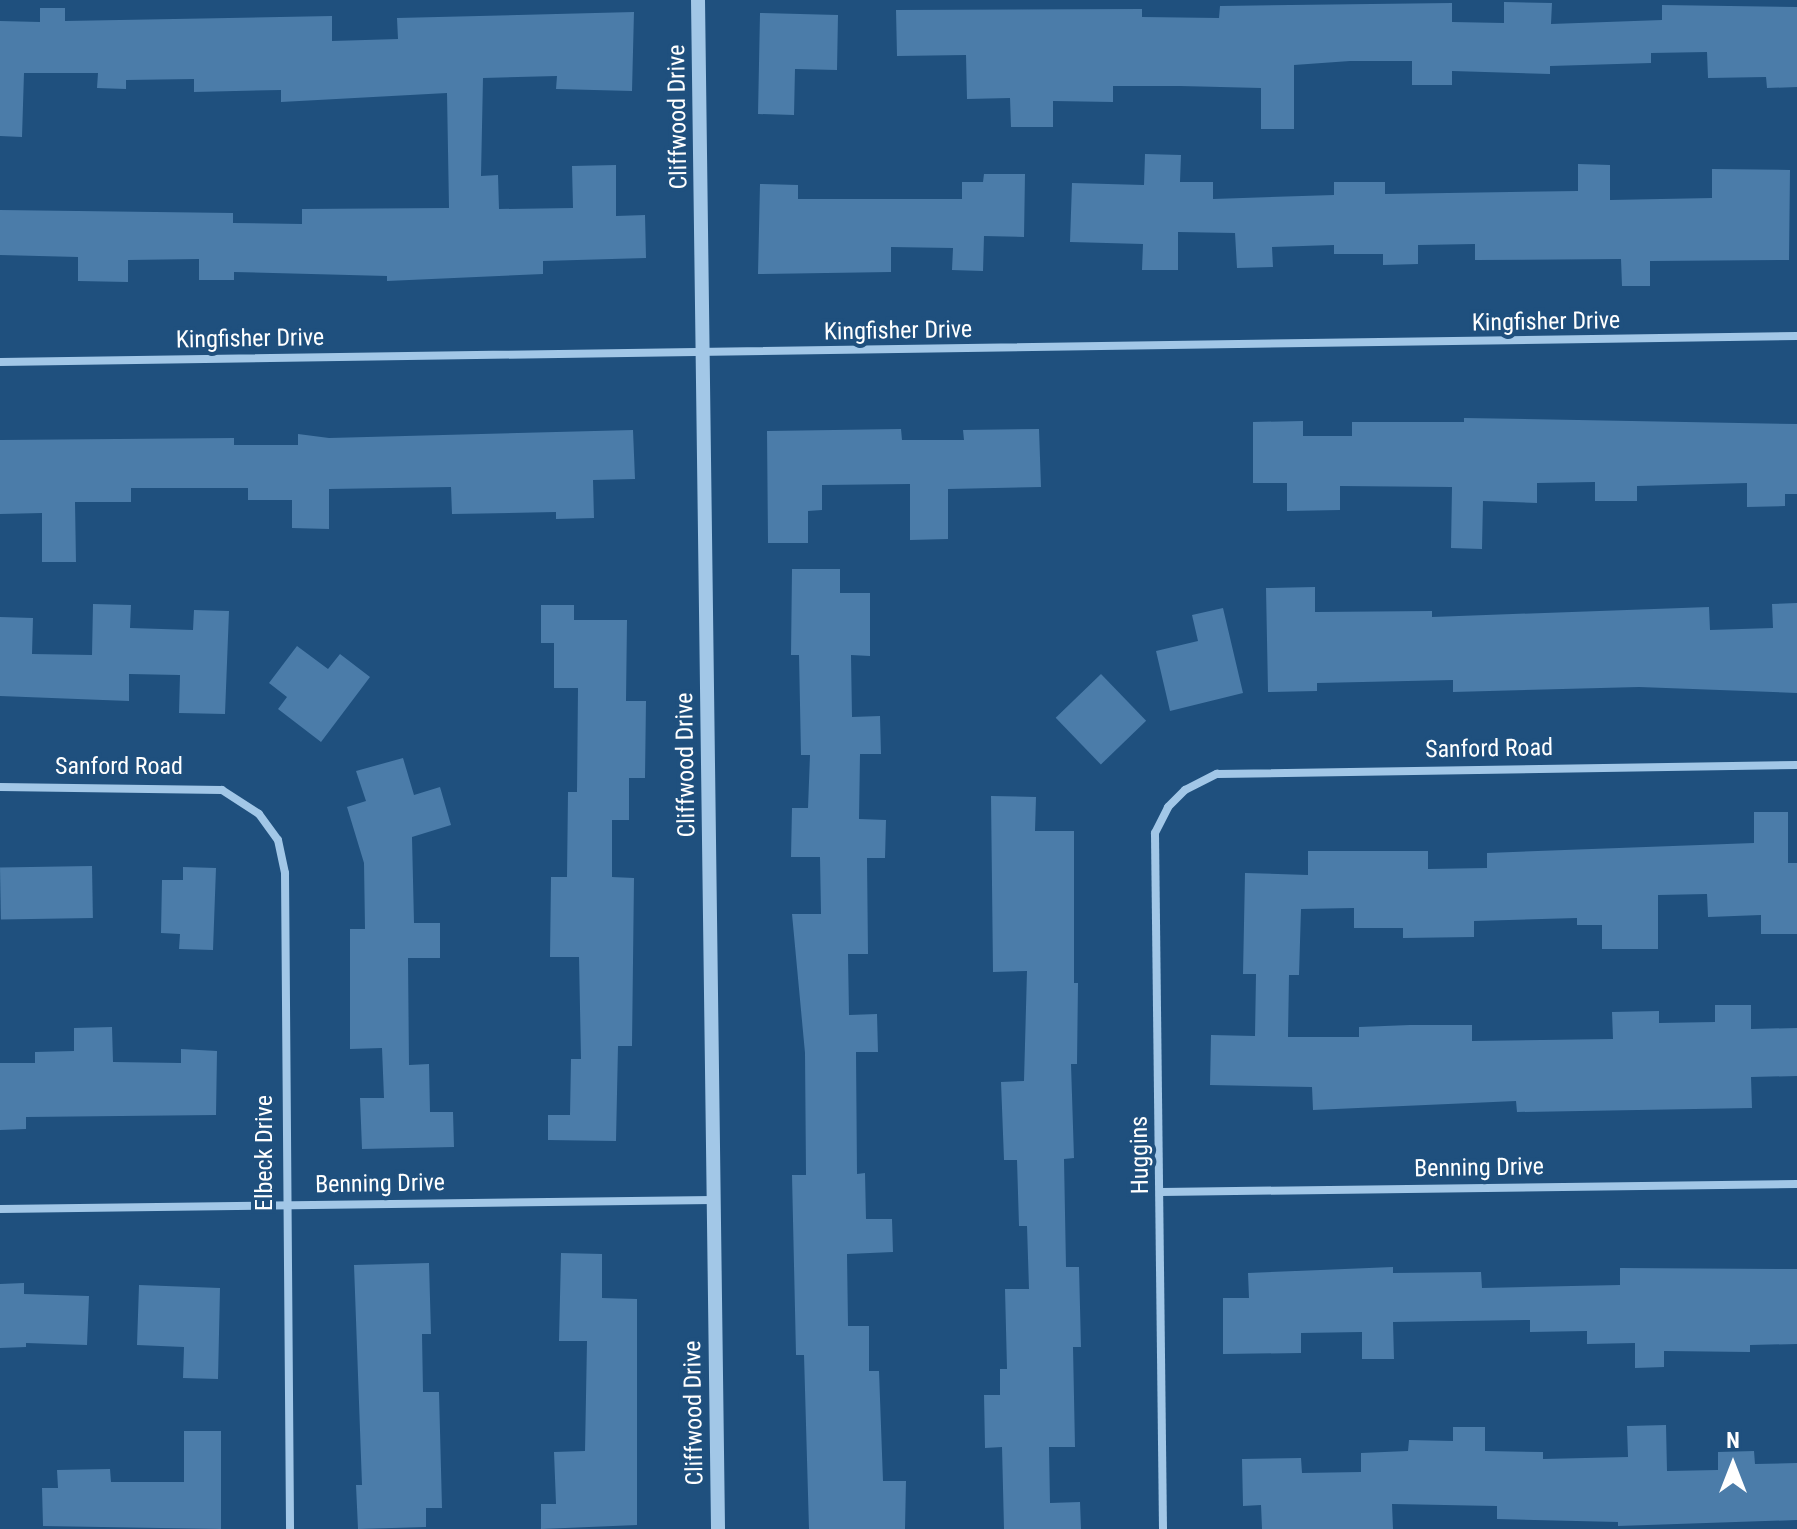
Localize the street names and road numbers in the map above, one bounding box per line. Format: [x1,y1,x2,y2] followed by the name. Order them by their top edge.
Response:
[662,44,694,190] street label: Cliffwood Drive
[1472,306,1620,338] street label: Kingfisher Drive
[824,315,972,347] street label: Kingfisher Drive
[176,323,324,355] street label: Kingfisher Drive
[670,692,702,838] street label: Cliffwood Drive
[1425,733,1553,765] street label: Sanford Road
[55,753,183,781] street label: Sanford Road
[251,1095,279,1211] street label: Elbeck Drive
[1125,1116,1155,1194] street label: Huggins
[1414,1152,1544,1184] street label: Benning Drive
[315,1168,445,1200] street label: Benning Drive
[678,1340,710,1486] street label: Cliffwood Drive

